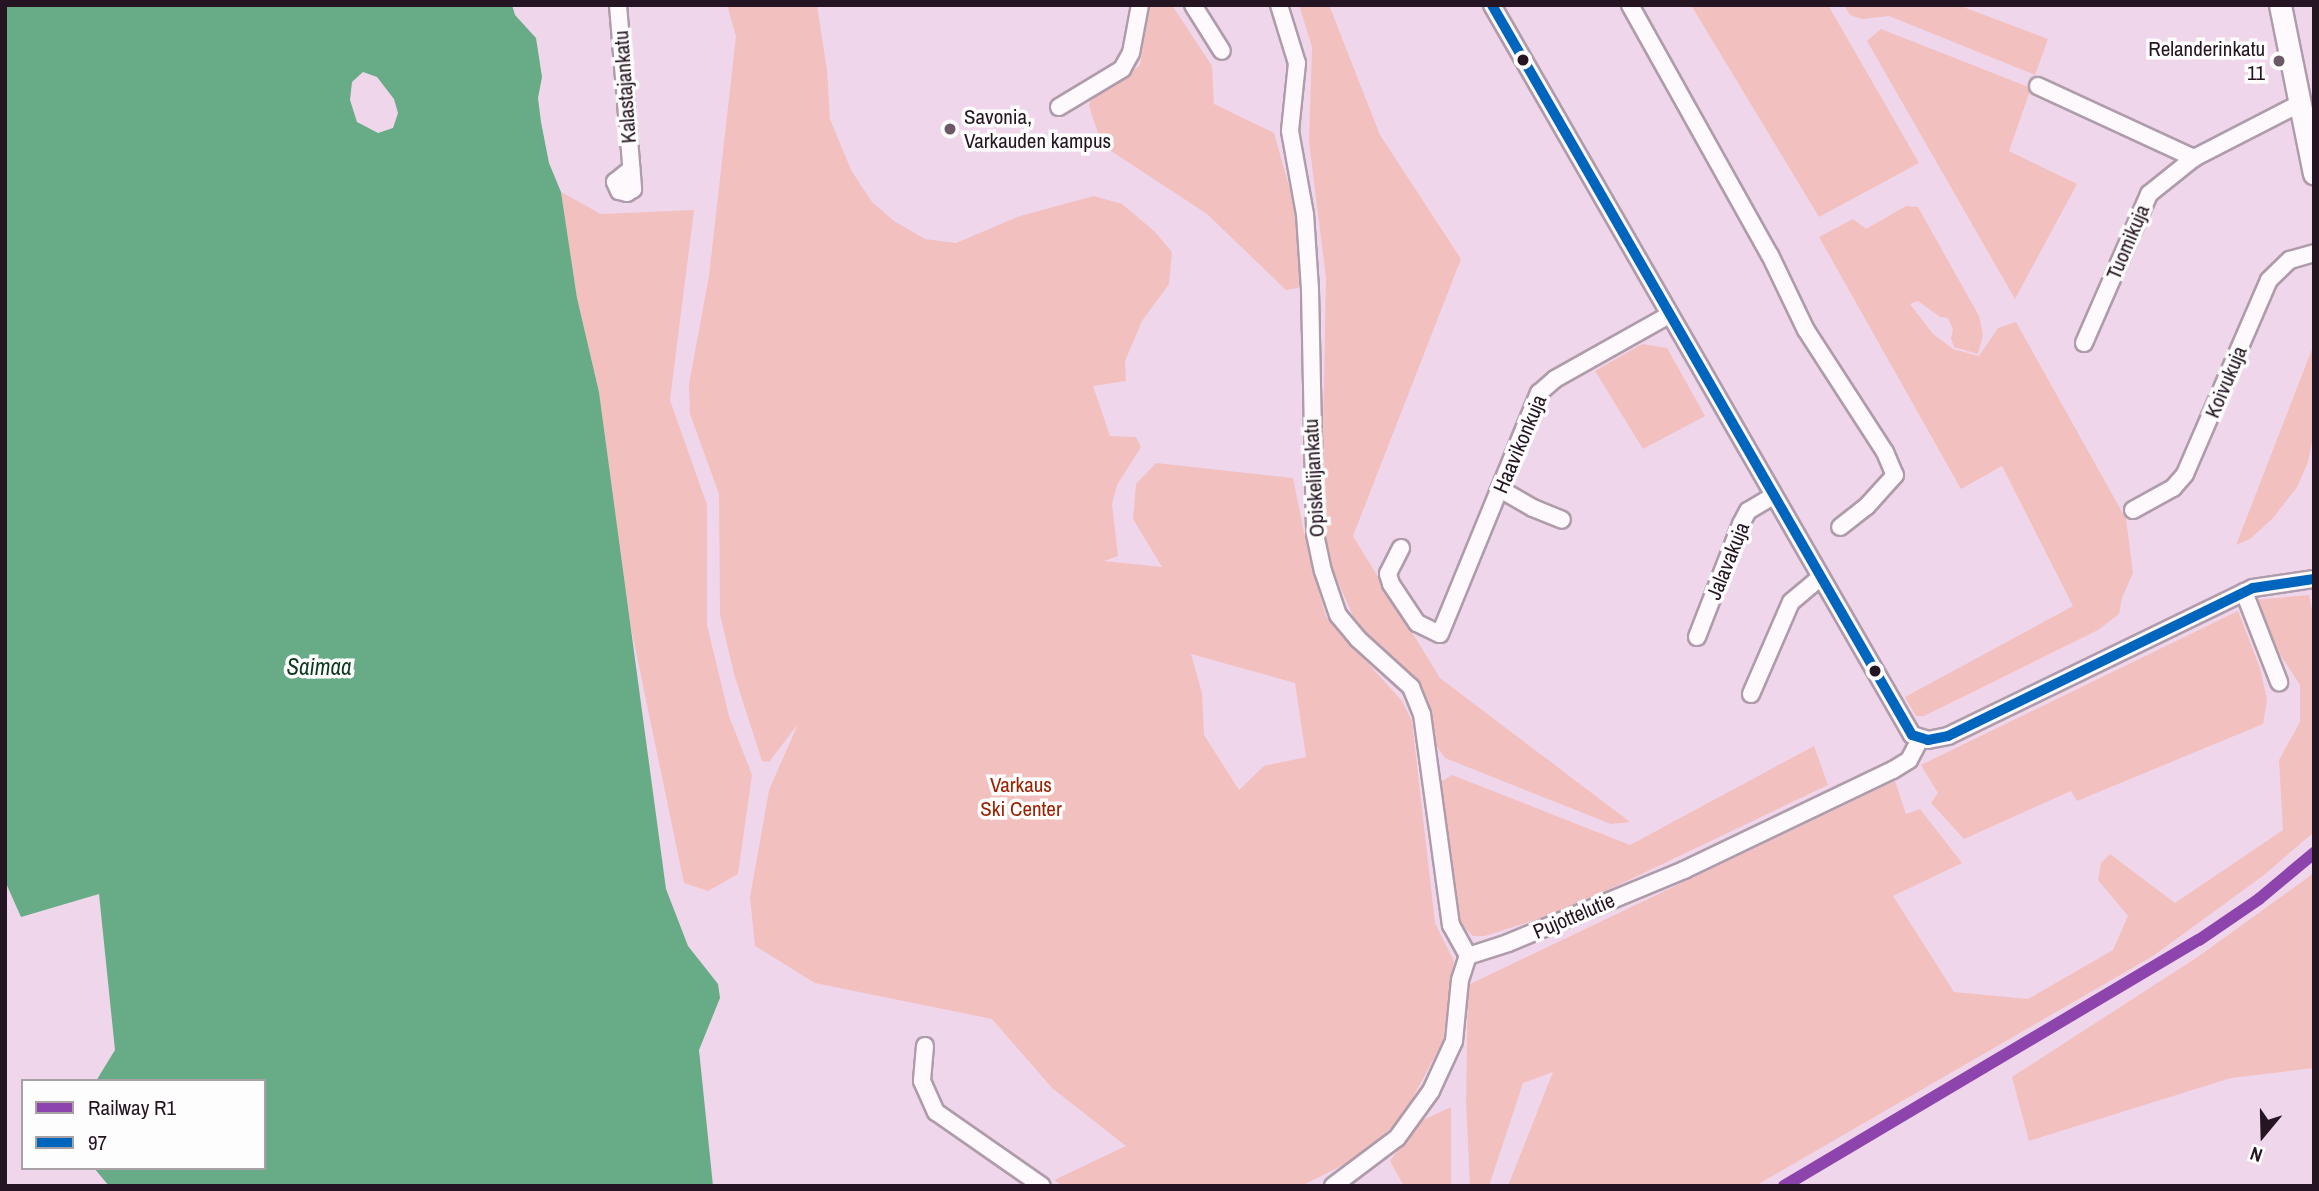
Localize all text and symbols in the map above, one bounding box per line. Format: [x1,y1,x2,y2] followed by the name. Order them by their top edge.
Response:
[608,30,642,144] street label: Kalastajankatu
[2148,36,2265,86] place label: Relanderinkatu 11
[1516,53,1530,67] unlabelled marker
[2271,53,2287,69] marker: Relanderinkatu 11
[964,104,1111,154] place label: Savonia, Varkauden kampus
[942,121,958,137] marker: Savonia, Varkauden kampus
[2101,201,2155,283] street label: Tuomikuja
[2200,342,2252,422] street label: Koivukuja
[1488,391,1552,497] street label: Haavikonkuja
[1298,418,1330,538] street label: Opiskelijankatu
[1701,519,1755,603] street label: Jalavakuja
[287,653,351,681] water label: Saimaa
[1868,664,1882,678] unlabelled marker
[980,772,1062,822] park label: Varkaus Ski Center
[1529,888,1619,944] street label: Pujottelutie
[21,1079,266,1170] legend
[88,1093,176,1122] text: Railway R1
[2228,1100,2298,1170] north arrow
[88,1128,107,1157] text: 97
[2247,1141,2266,1169] text: N

